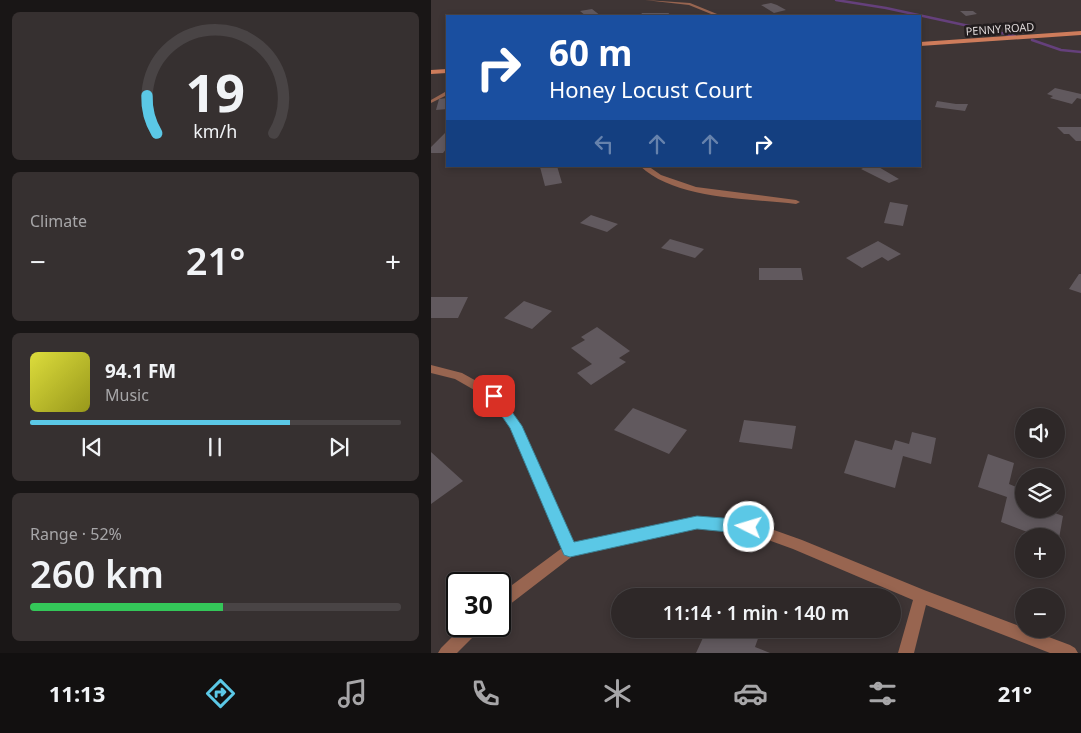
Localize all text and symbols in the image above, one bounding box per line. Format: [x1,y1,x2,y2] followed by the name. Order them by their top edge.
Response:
[965,19,1035,38] street label: PENNY ROAD
[549,29,632,76] text: 60 m
[466,35,531,100] icon: right
[186,56,245,127] text: 19
[549,74,752,104] text: Honey Locust Court
[194,119,237,143] text: km/h
[590,130,618,158] icon: left
[643,130,671,158] icon: ahead
[696,130,724,158] icon: ahead
[749,130,777,158] icon: right
[30,210,87,232] text: Climate
[186,234,245,286] text: 21°
[30,242,46,280] text: −
[385,242,401,280] text: +
[105,358,176,384] text: 94.1 FM
[473,375,515,417] pin
[480,382,508,410] icon: arrive
[105,384,149,406] text: Music
[1015,408,1065,638] map controls
[1015,408,1065,458] button: sound
[78,433,106,461] icon: previous
[201,433,229,461] icon: pause
[325,433,353,461] icon: next
[1015,468,1065,518] button: layers
[722,500,774,552] position arrow
[30,523,122,545] text: Range · 52%
[1015,528,1065,578] button: +
[30,547,164,599] text: 260 km
[446,572,511,637] speed limit sign: 30
[1015,588,1065,638] button: −
[663,600,849,626] text: 11:14 · 1 min · 140 m
[203,676,238,711] icon: directions
[335,676,370,711] icon: music
[468,676,503,711] icon: phone
[600,676,635,711] icon: climate
[733,676,768,711] icon: car
[865,676,900,711] icon: filters
[49,678,105,708] text: 11:13
[998,678,1032,708] text: 21°

